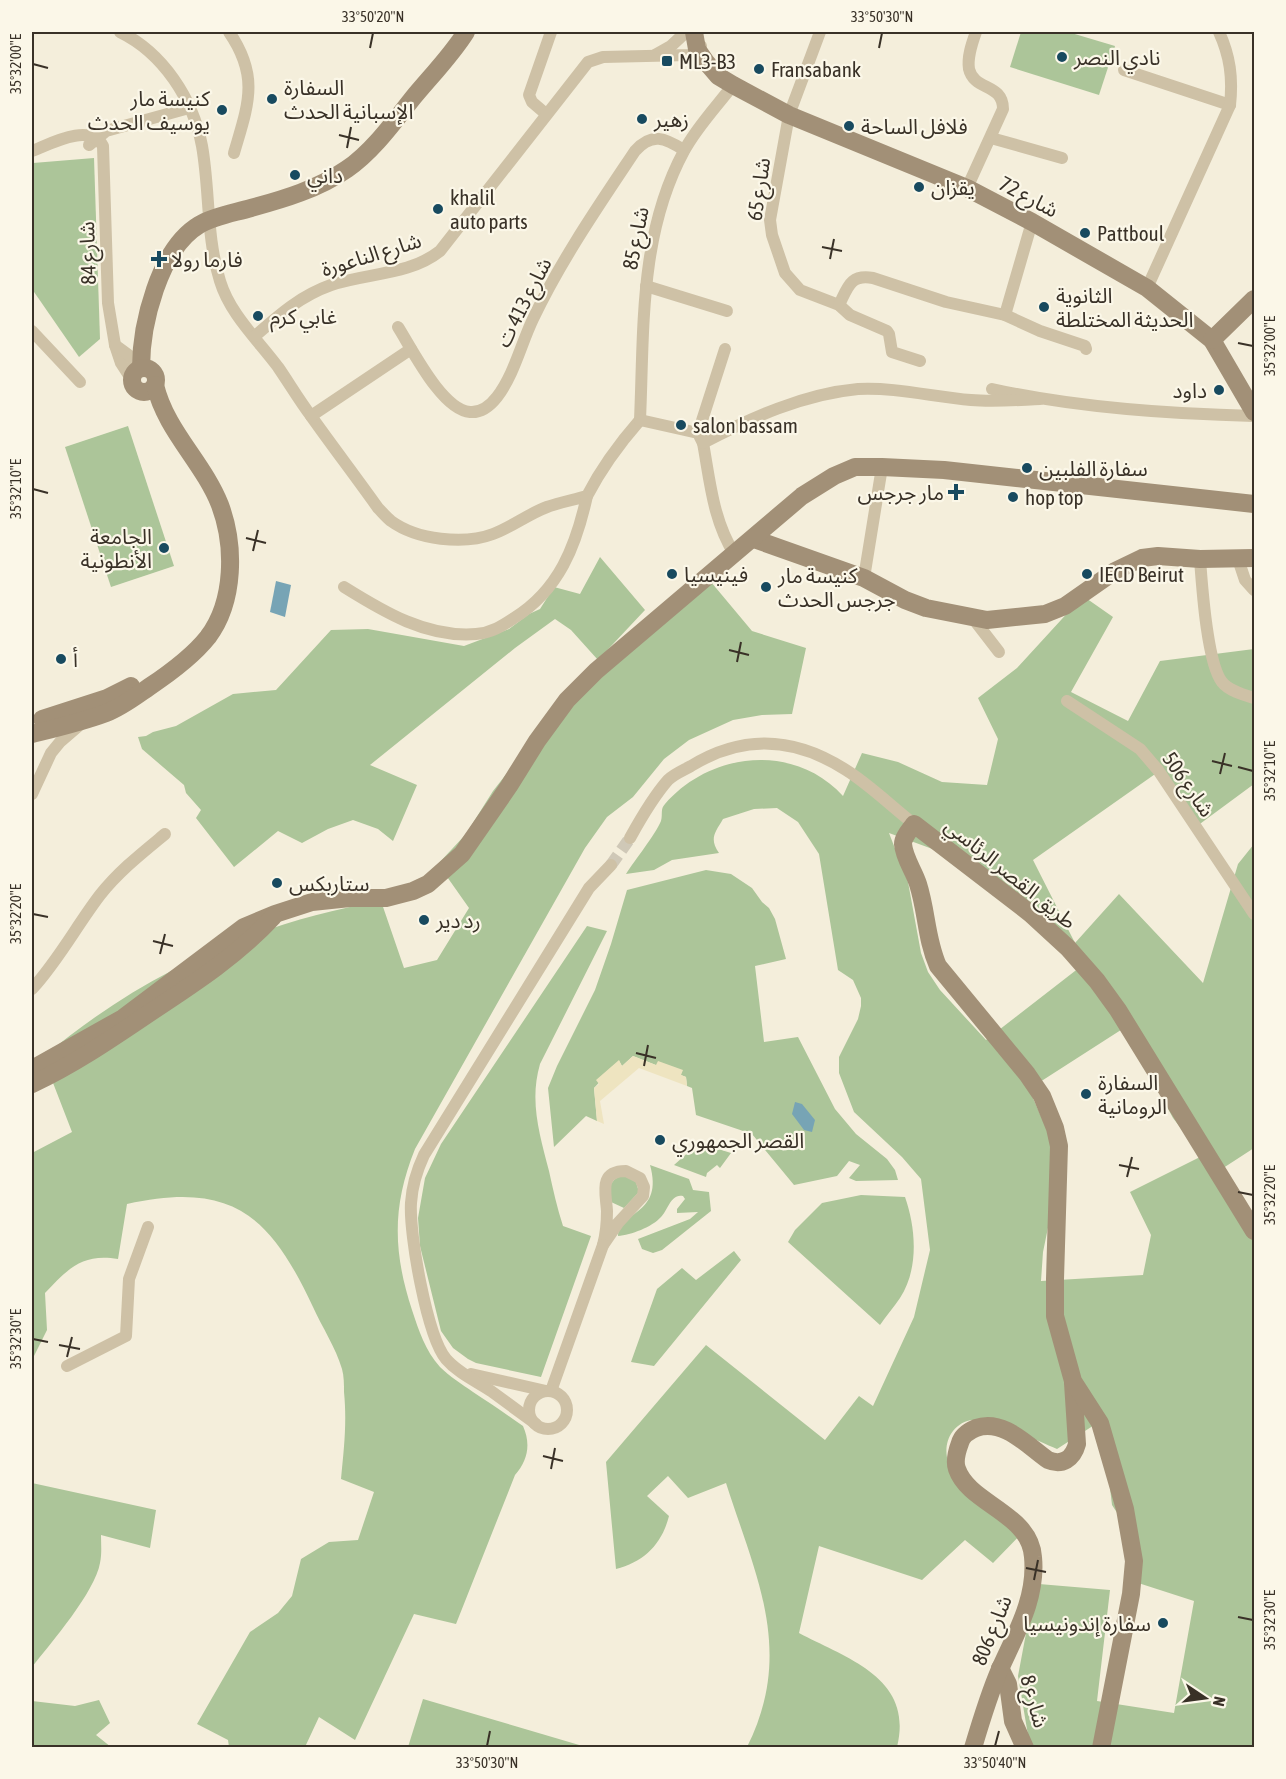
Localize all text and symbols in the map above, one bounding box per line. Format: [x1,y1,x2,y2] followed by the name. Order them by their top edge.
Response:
[342,8,404,25] text: 33°50'20"N
[851,8,913,25] text: 33°50'30"N
[7,33,24,94] text: 35°32'00"E
[1073,45,1161,74] place label: نادي النصر
[679,49,736,73] place label: ML3-B3
[1055,50,1069,64] marker: نادي النصر
[660,54,674,68] marker: ML3-B3
[771,57,861,81] place label: Fransabank
[752,62,766,76] marker: Fransabank
[284,75,413,125] place label: السفارة الإسبانية الحدث
[88,86,210,135] place label: كنيسة مار يوسيف الحدث
[265,92,279,106] marker: السفارة الإسبانية الحدث
[215,103,229,117] marker: كنيسة مار يوسيف الحدث
[653,107,689,132] place label: زهير
[635,112,649,126] marker: زهير
[861,114,968,139] place label: فلافل الساحة
[842,119,856,133] marker: فلافل الساحة
[742,156,778,223] street label: شارع 65
[307,163,343,192] place label: داني
[288,168,302,182] marker: داني
[993,170,1063,225] street label: شارع 72
[931,175,975,200] place label: يقزان
[912,180,926,194] marker: يقزان
[450,185,528,233] place label: khalil auto parts
[431,202,445,216] marker: khalil auto parts
[617,205,657,272] street label: شارع 85
[74,221,104,285] street label: شارع 84
[1097,221,1165,245] place label: Pattboul
[1078,226,1092,240] marker: Pattboul
[318,227,425,284] street label: شارع الناعورة
[171,247,243,272] place label: فارما رولا
[152,252,166,266] marker: فارما رولا
[490,253,559,353] street label: شارع 413 ت
[1056,283,1193,331] place label: الثانوية الحديثة المختلطة
[1037,300,1051,314] marker: الثانوية الحديثة المختلطة
[270,304,337,333] place label: غابي كرم
[251,309,265,323] marker: غابي كرم
[1261,315,1278,376] text: 35°32'00"E
[1173,378,1207,403] place label: داود
[1212,383,1226,397] marker: داود
[693,413,798,437] place label: salon bassam
[674,418,688,432] marker: salon bassam
[1039,456,1148,481] place label: سفارة الفلبين
[7,458,24,519] text: 35°32'10"E
[1020,461,1034,475] marker: سفارة الفلبين
[857,480,944,505] place label: مار جرجس
[949,485,963,499] marker: مار جرجس
[1025,485,1084,509] place label: hop top
[1006,490,1020,504] marker: hop top
[81,524,152,573] place label: الجامعة الأنطونية
[157,541,171,555] marker: الجامعة الأنطونية
[684,562,748,586] place label: فينيسيا
[1099,562,1184,586] place label: IECD Beirut
[777,563,896,612] place label: كنيسة مار جرجس الحدث
[665,567,679,581] marker: فينيسيا
[1080,567,1094,581] marker: IECD Beirut
[759,580,773,594] marker: كنيسة مار جرجس الحدث
[73,647,78,671] place label: أ
[54,652,68,666] marker: أ
[1261,740,1278,801] text: 35°32'10"E
[1155,747,1220,823] street label: شارع 506
[938,813,1081,937] street label: طريق القصر الرئاسي
[289,871,369,896] place label: ستاربكس
[270,876,284,890] marker: ستاربكس
[7,883,24,944] text: 35°32'20"E
[435,908,481,933] place label: رد دير
[417,913,431,927] marker: رد دير
[1098,1070,1167,1119] place label: السفارة الرومانية
[1079,1087,1093,1101] marker: السفارة الرومانية
[672,1128,804,1157] place label: القصر الجمهوري
[653,1133,667,1147] marker: القصر الجمهوري
[1261,1164,1278,1225] text: 35°32'20"E
[7,1308,24,1369] text: 35°32'30"E
[1261,1589,1278,1650] text: 35°32'30"E
[966,1591,1020,1670] street label: شارع 806
[1023,1611,1151,1637] place label: سفارة إندونيسيا
[1156,1616,1170,1630] marker: سفارة إندونيسيا
[1175,1668,1235,1728] north arrow
[1012,1672,1054,1731] street label: شارع 8
[1210,1695,1229,1708] text: N
[456,1754,518,1771] text: 33°50'30"N
[964,1754,1026,1771] text: 33°50'40"N

